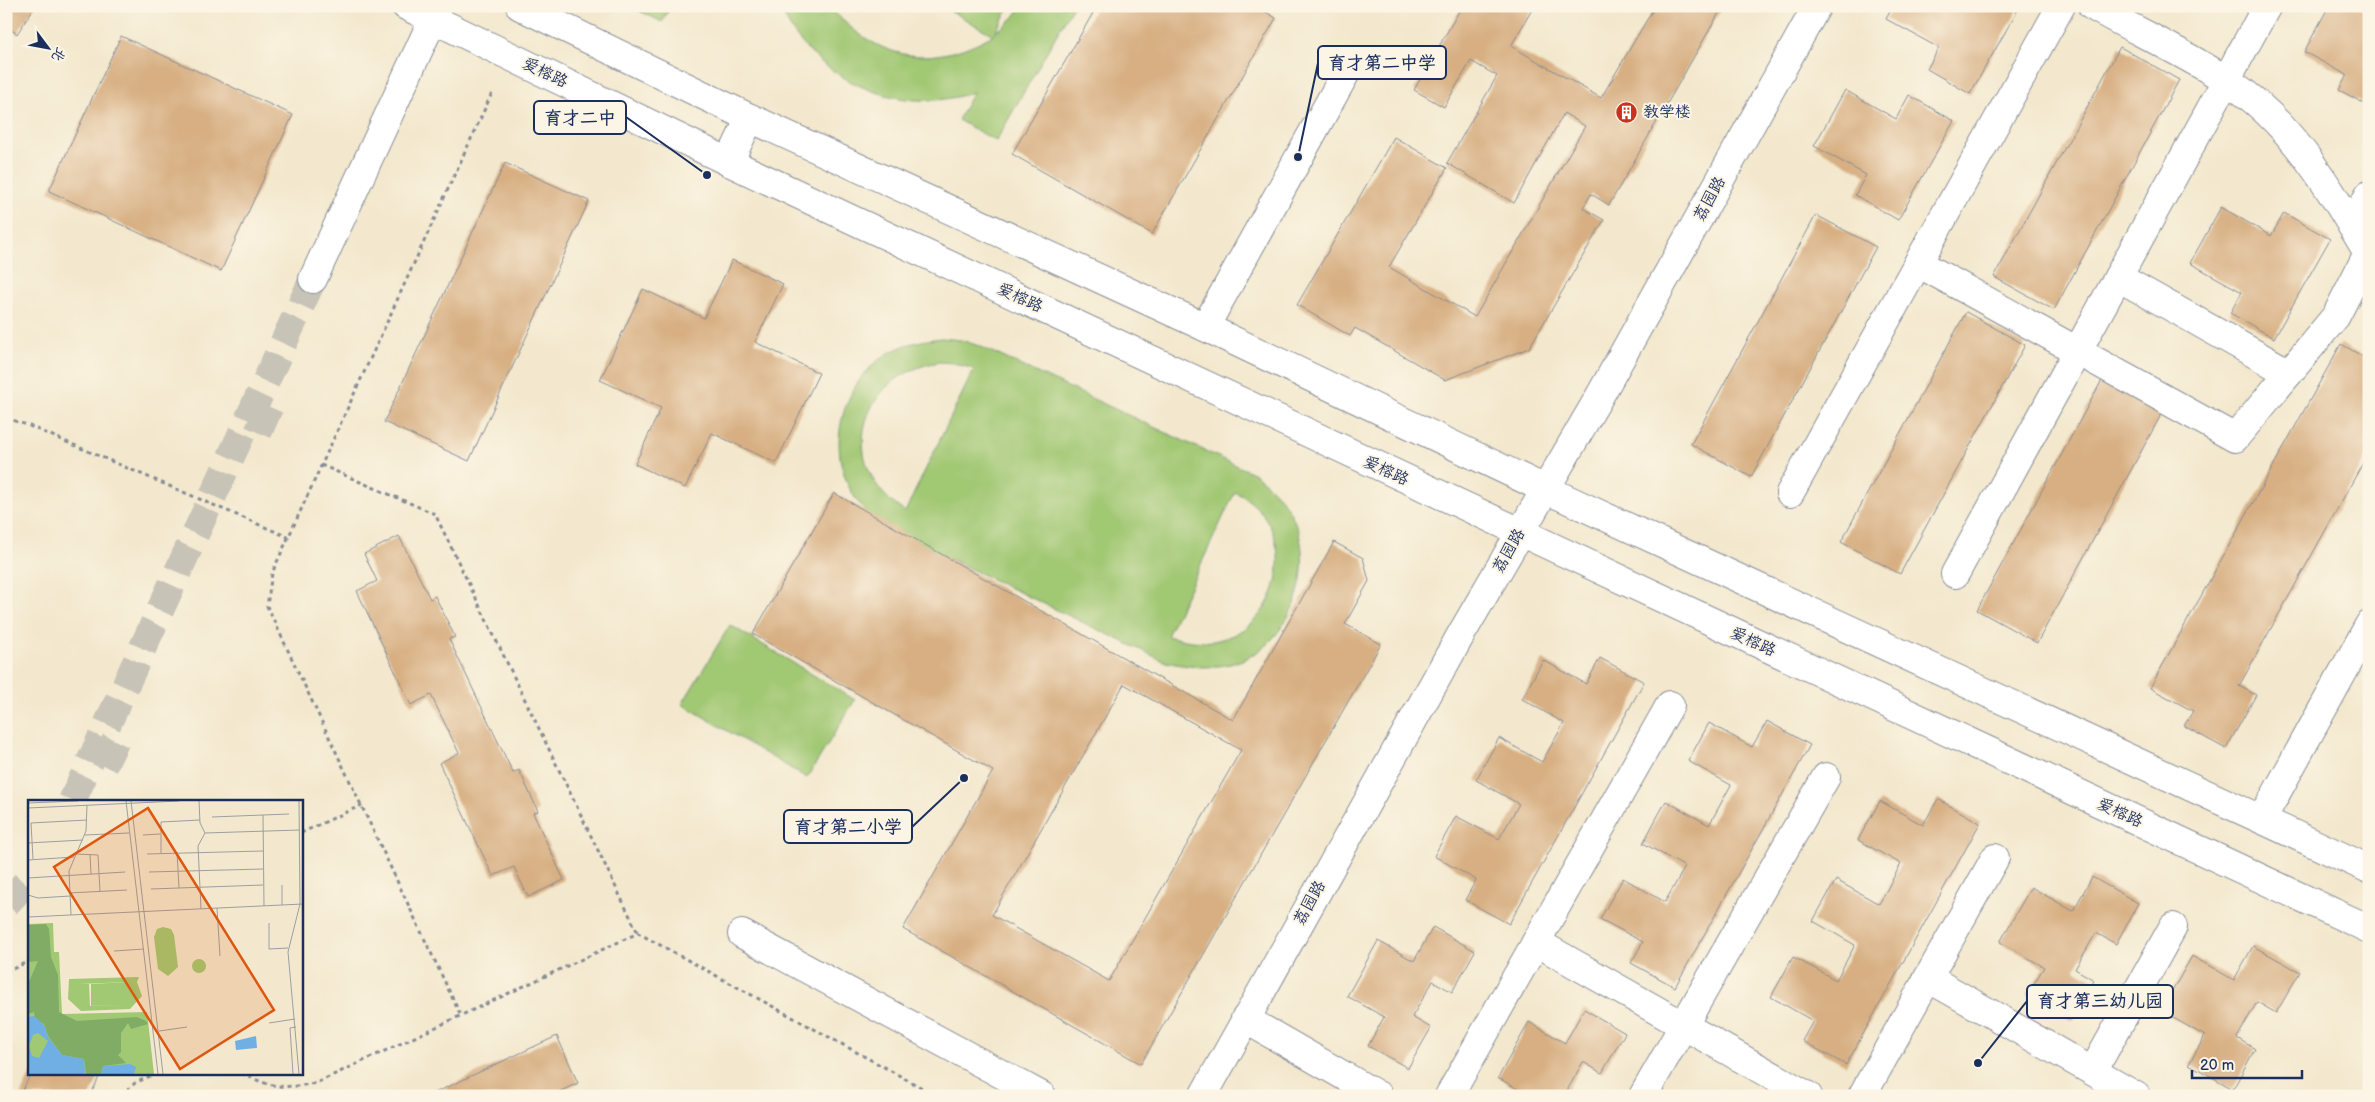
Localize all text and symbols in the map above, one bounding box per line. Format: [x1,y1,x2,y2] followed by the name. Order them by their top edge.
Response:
[22,22,72,72] north arrow
[48,44,70,65] text: 北
[1318,46,1446,79] callout: 育才第二中学
[1328,53,1436,74] text: 育才第二中学
[519,54,571,92] street label: 爱榕路
[1615,100,1639,124] building icon: 教学楼
[534,101,626,134] callout: 育才二中
[1643,103,1691,122] place label: 教学楼
[544,108,616,129] text: 育才二中
[1690,173,1730,225] street label: 荔园路
[994,279,1046,317] street label: 爱榕路
[1360,452,1412,490] street label: 爱榕路
[1489,525,1529,577] street label: 荔园路
[1727,623,1779,661] street label: 爱榕路
[2094,794,2146,832] street label: 爱榕路
[28,800,302,1074] inset map
[784,810,912,843] callout: 育才第二小学
[794,817,902,838] text: 育才第二小学
[1290,877,1330,929] street label: 荔园路
[2027,985,2173,1018] callout: 育才第三幼儿园
[2037,991,2163,1012] text: 育才第三幼儿园
[2192,1047,2302,1079] scale bar
[2200,1056,2234,1075] text: 20 m

